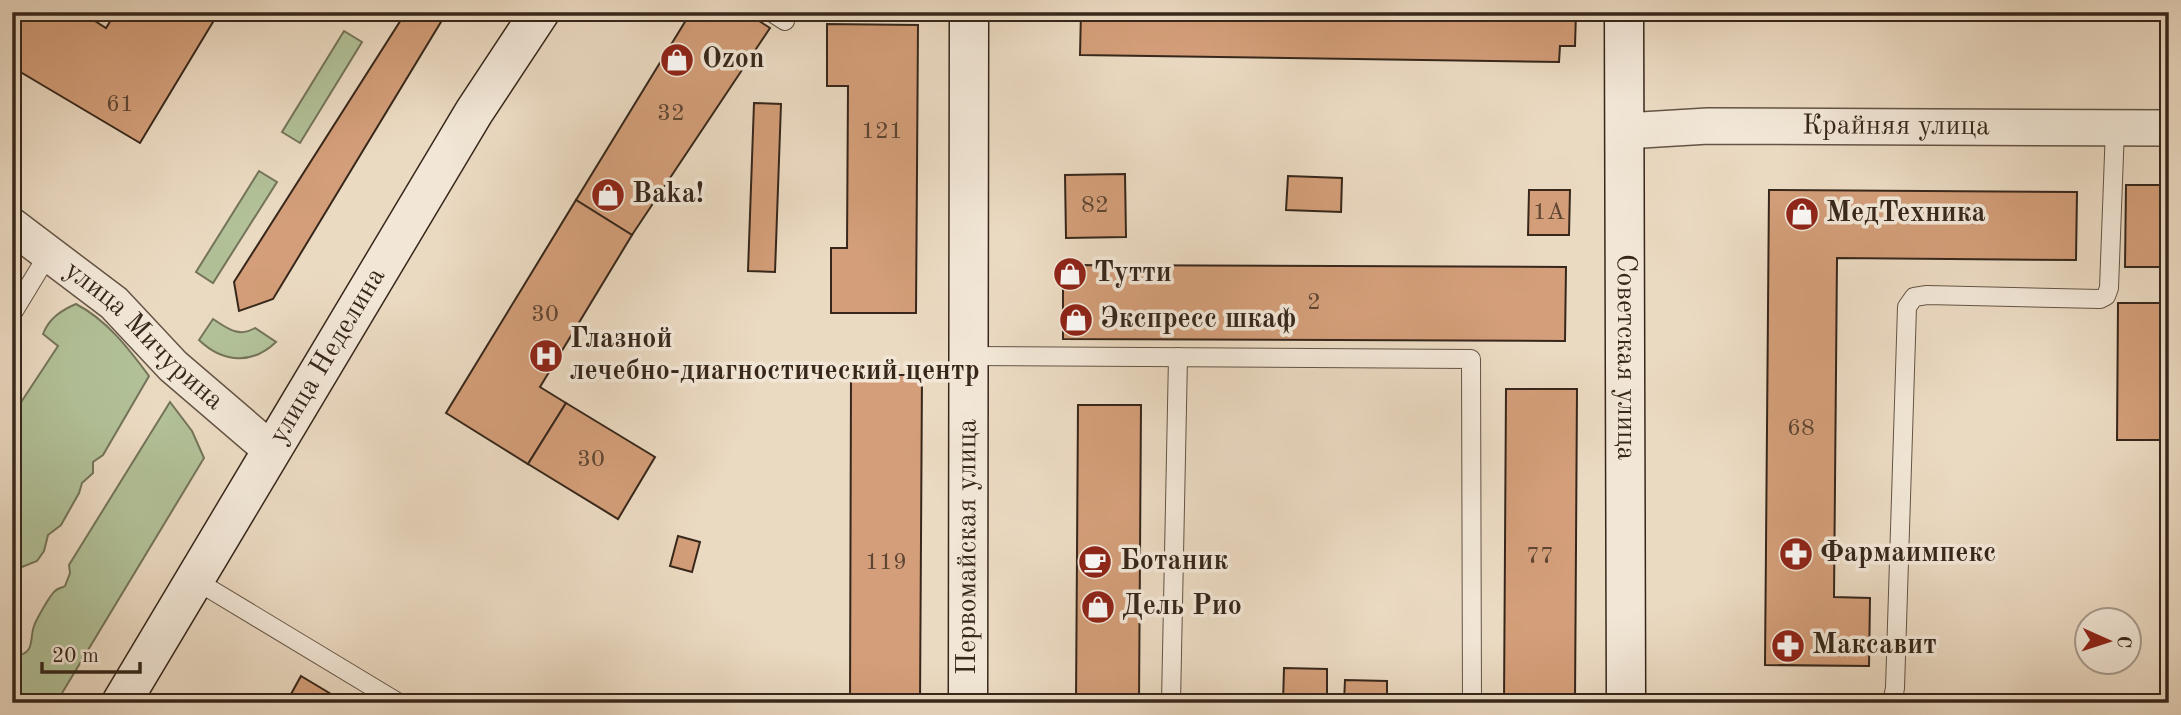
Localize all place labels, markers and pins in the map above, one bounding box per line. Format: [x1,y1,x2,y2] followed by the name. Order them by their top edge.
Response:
[658,41,696,79] shop icon: Ozon
[702,46,765,74] place label: Ozon
[589,176,627,214] shop icon: Baka!
[632,181,704,209] place label: Baka!
[1783,195,1821,233] shop icon: МедТехника
[1826,200,1986,228] place label: МедТехника
[1051,255,1089,293] shop icon: Тутти
[1094,260,1172,288] place label: Тутти
[1057,301,1095,339] shop icon: Экспресс шкаф
[1100,305,1296,334] place label: Экспресс шкаф
[570,326,980,386] place label: Глазной лечебно-диагностический центр
[527,337,565,375] hospital icon: Глазной лечебно-диагностический центр
[1777,535,1815,573] pharmacy icon: Фармаимпекс
[1820,540,1996,568] place label: Фармаимпекс
[1076,543,1114,581] cafe icon: Ботаник
[1120,548,1229,576] place label: Ботаник
[1079,588,1117,626] shop icon: Дель Рио
[1122,593,1242,621] place label: Дель Рио
[1769,627,1807,665] pharmacy icon: Максавит
[1812,632,1937,660] place label: Максавит

